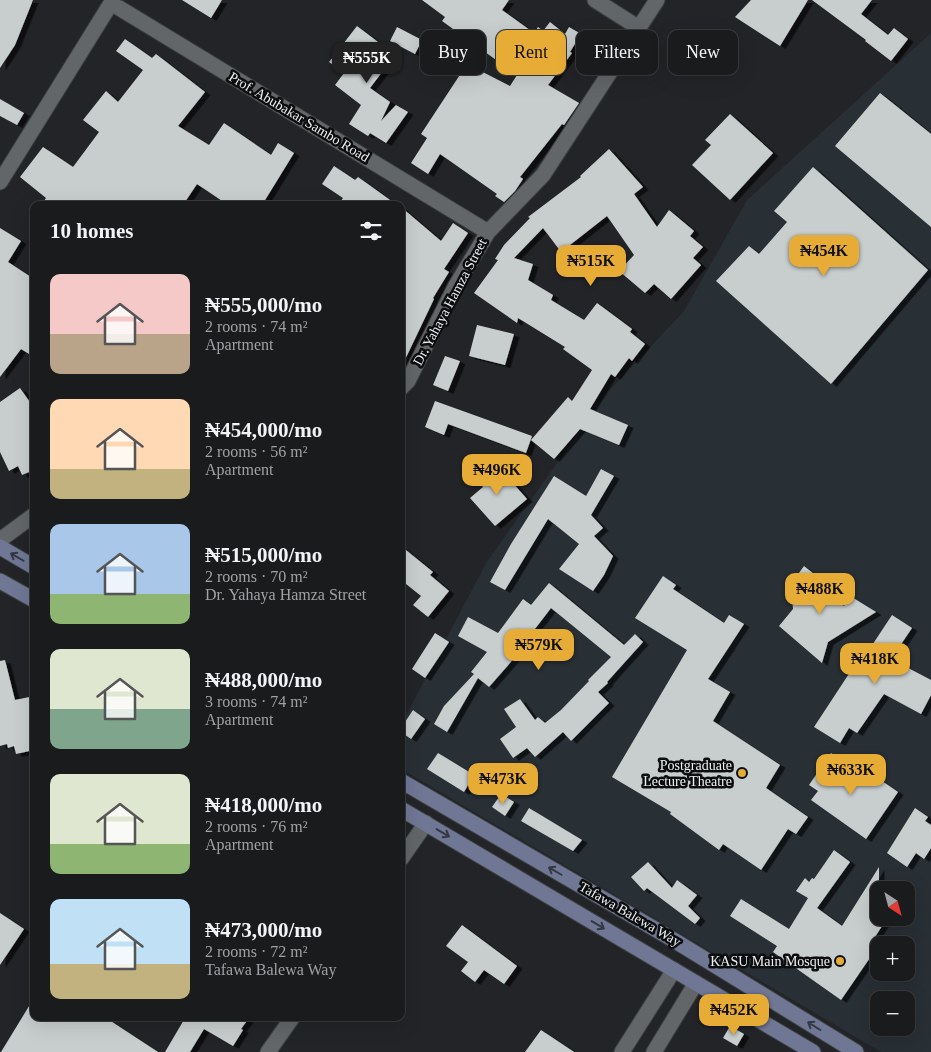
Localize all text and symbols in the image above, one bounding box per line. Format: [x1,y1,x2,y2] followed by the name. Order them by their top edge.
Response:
[420,30,486,75] chip: Buy
[496,30,566,75] chip: Rent
[576,30,658,75] chip: Filters
[668,30,738,75] chip: New
[332,42,402,84] pin: ₦555K
[343,49,391,66] text: ₦555K
[226,69,372,165] street label: Prof. Abubakar Sambo Road
[357,217,385,245] icon: filters
[50,219,133,243] text: 10 homes
[789,234,859,277] pin: ₦454K
[410,236,490,368] street label: Dr. Yahaya Hamza Street
[800,242,848,259] text: ₦454K
[556,244,626,287] pin: ₦515K
[567,252,615,269] text: ₦515K
[205,293,322,317] text: ₦555,000/mo
[90,294,150,354] icon: home
[205,318,308,335] text: 2 rooms · 74 m²
[205,336,273,353] text: Apartment
[205,418,322,442] text: ₦454,000/mo
[90,419,150,479] icon: home
[205,443,308,460] text: 2 rooms · 56 m²
[462,454,532,496] pin: ₦496K
[205,461,273,478] text: Apartment
[473,461,521,478] text: ₦496K
[205,543,322,567] text: ₦515,000/mo
[90,544,150,604] icon: home
[10,552,24,562] one-way arrow
[205,568,308,585] text: 2 rooms · 70 m²
[785,572,855,615] pin: ₦488K
[796,580,844,597] text: ₦488K
[205,586,366,603] text: Dr. Yahaya Hamza Street
[504,628,574,671] pin: ₦579K
[515,636,563,653] text: ₦579K
[840,642,910,685] pin: ₦418K
[851,650,899,667] text: ₦418K
[205,668,322,692] text: ₦488,000/mo
[90,669,150,729] icon: home
[205,693,308,710] text: 3 rooms · 74 m²
[205,711,273,728] text: Apartment
[816,754,886,796] pin: ₦633K
[643,758,732,789] place label: Postgraduate Lecture Theatre
[827,761,875,778] text: ₦633K
[468,762,538,805] pin: ₦473K
[736,767,748,779] marker: Postgraduate Lecture Theatre
[479,770,527,787] text: ₦473K
[205,793,322,817] text: ₦418,000/mo
[90,794,150,854] icon: home
[205,818,308,835] text: 2 rooms · 76 m²
[436,829,450,839] one-way arrow
[205,836,273,853] text: Apartment
[548,865,562,875] one-way arrow
[576,879,684,949] street label: Tafawa Balewa Way
[870,881,915,926] north arrow
[870,881,915,1036] map controls
[205,918,322,942] text: ₦473,000/mo
[90,919,150,979] icon: home
[591,920,606,930] one-way arrow
[870,936,915,981] button: +
[205,943,308,960] text: 2 rooms · 72 m²
[710,954,830,969] place label: KASU Main Mosque
[834,955,846,967] marker: KASU Main Mosque
[205,961,336,978] text: Tafawa Balewa Way
[870,991,915,1036] button: −
[699,994,769,1036] pin: ₦452K
[710,1001,758,1018] text: ₦452K
[808,1021,822,1031] one-way arrow

